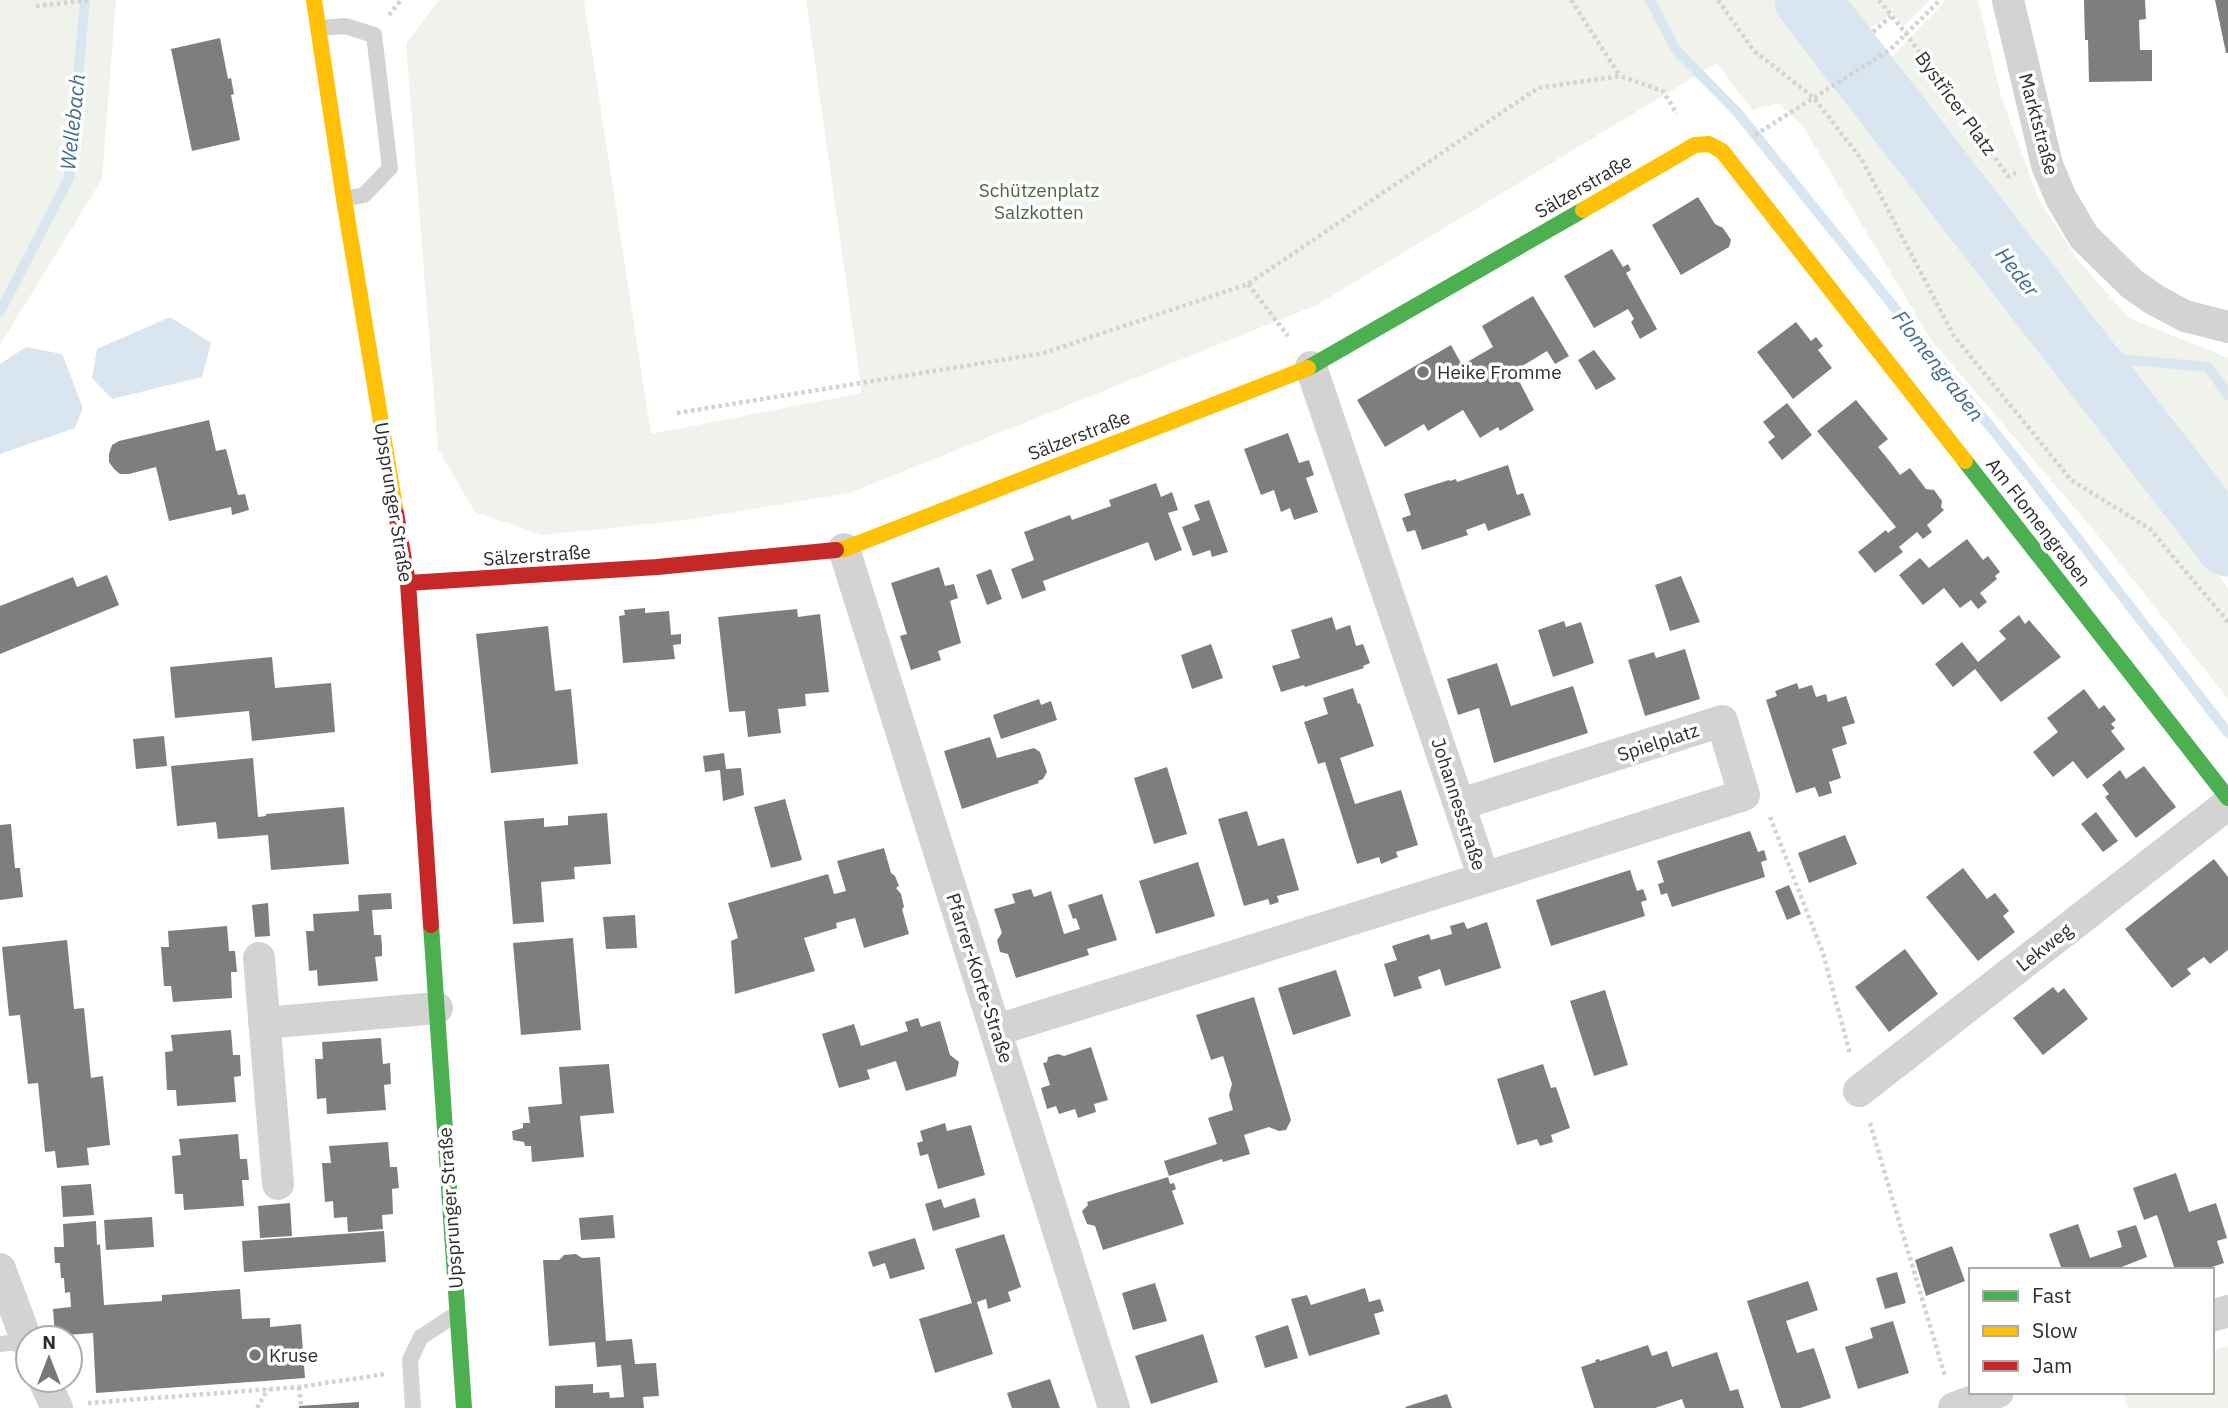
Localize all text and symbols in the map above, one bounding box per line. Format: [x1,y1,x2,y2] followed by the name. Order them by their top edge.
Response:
[1910,46,2002,160] street label: Bystřicer Platz
[2014,70,2064,178] street label: Marktstraße
[53,72,91,171] water label: Wellebach
[1530,149,1636,223] street label: Sälzerstraße
[979,178,1099,224] park label: Schützenplatz Salzkotten
[1990,241,2047,303] water label: Heder
[1887,304,1991,427] water label: Flomengraben
[1437,360,1562,384] place label: Heike Fromme
[1415,364,1431,380] marker: Heike Fromme
[1024,404,1134,466] street label: Sälzerstraße
[369,420,419,584] street label: Upsprunger Straße
[1981,453,2097,591] street label: Am Flomengraben
[482,539,592,571] street label: Sälzerstraße
[1614,718,1702,766] street label: Spielplatz
[1426,735,1492,873] street label: Johannesstraße
[941,890,1019,1066] street label: Pfarrer-Korte-Straße
[2011,918,2077,976] street label: Lekweg
[432,1126,468,1290] street label: Upsprunger Straße
[1969,1268,2214,1394] legend
[2032,1281,2072,1309] text: Fast
[2032,1316,2078,1344] text: Slow
[14,1324,84,1394] north arrow
[42,1330,56,1354] text: N
[269,1343,318,1367] place label: Kruse
[247,1347,263,1363] marker: Kruse
[2032,1351,2072,1379] text: Jam

